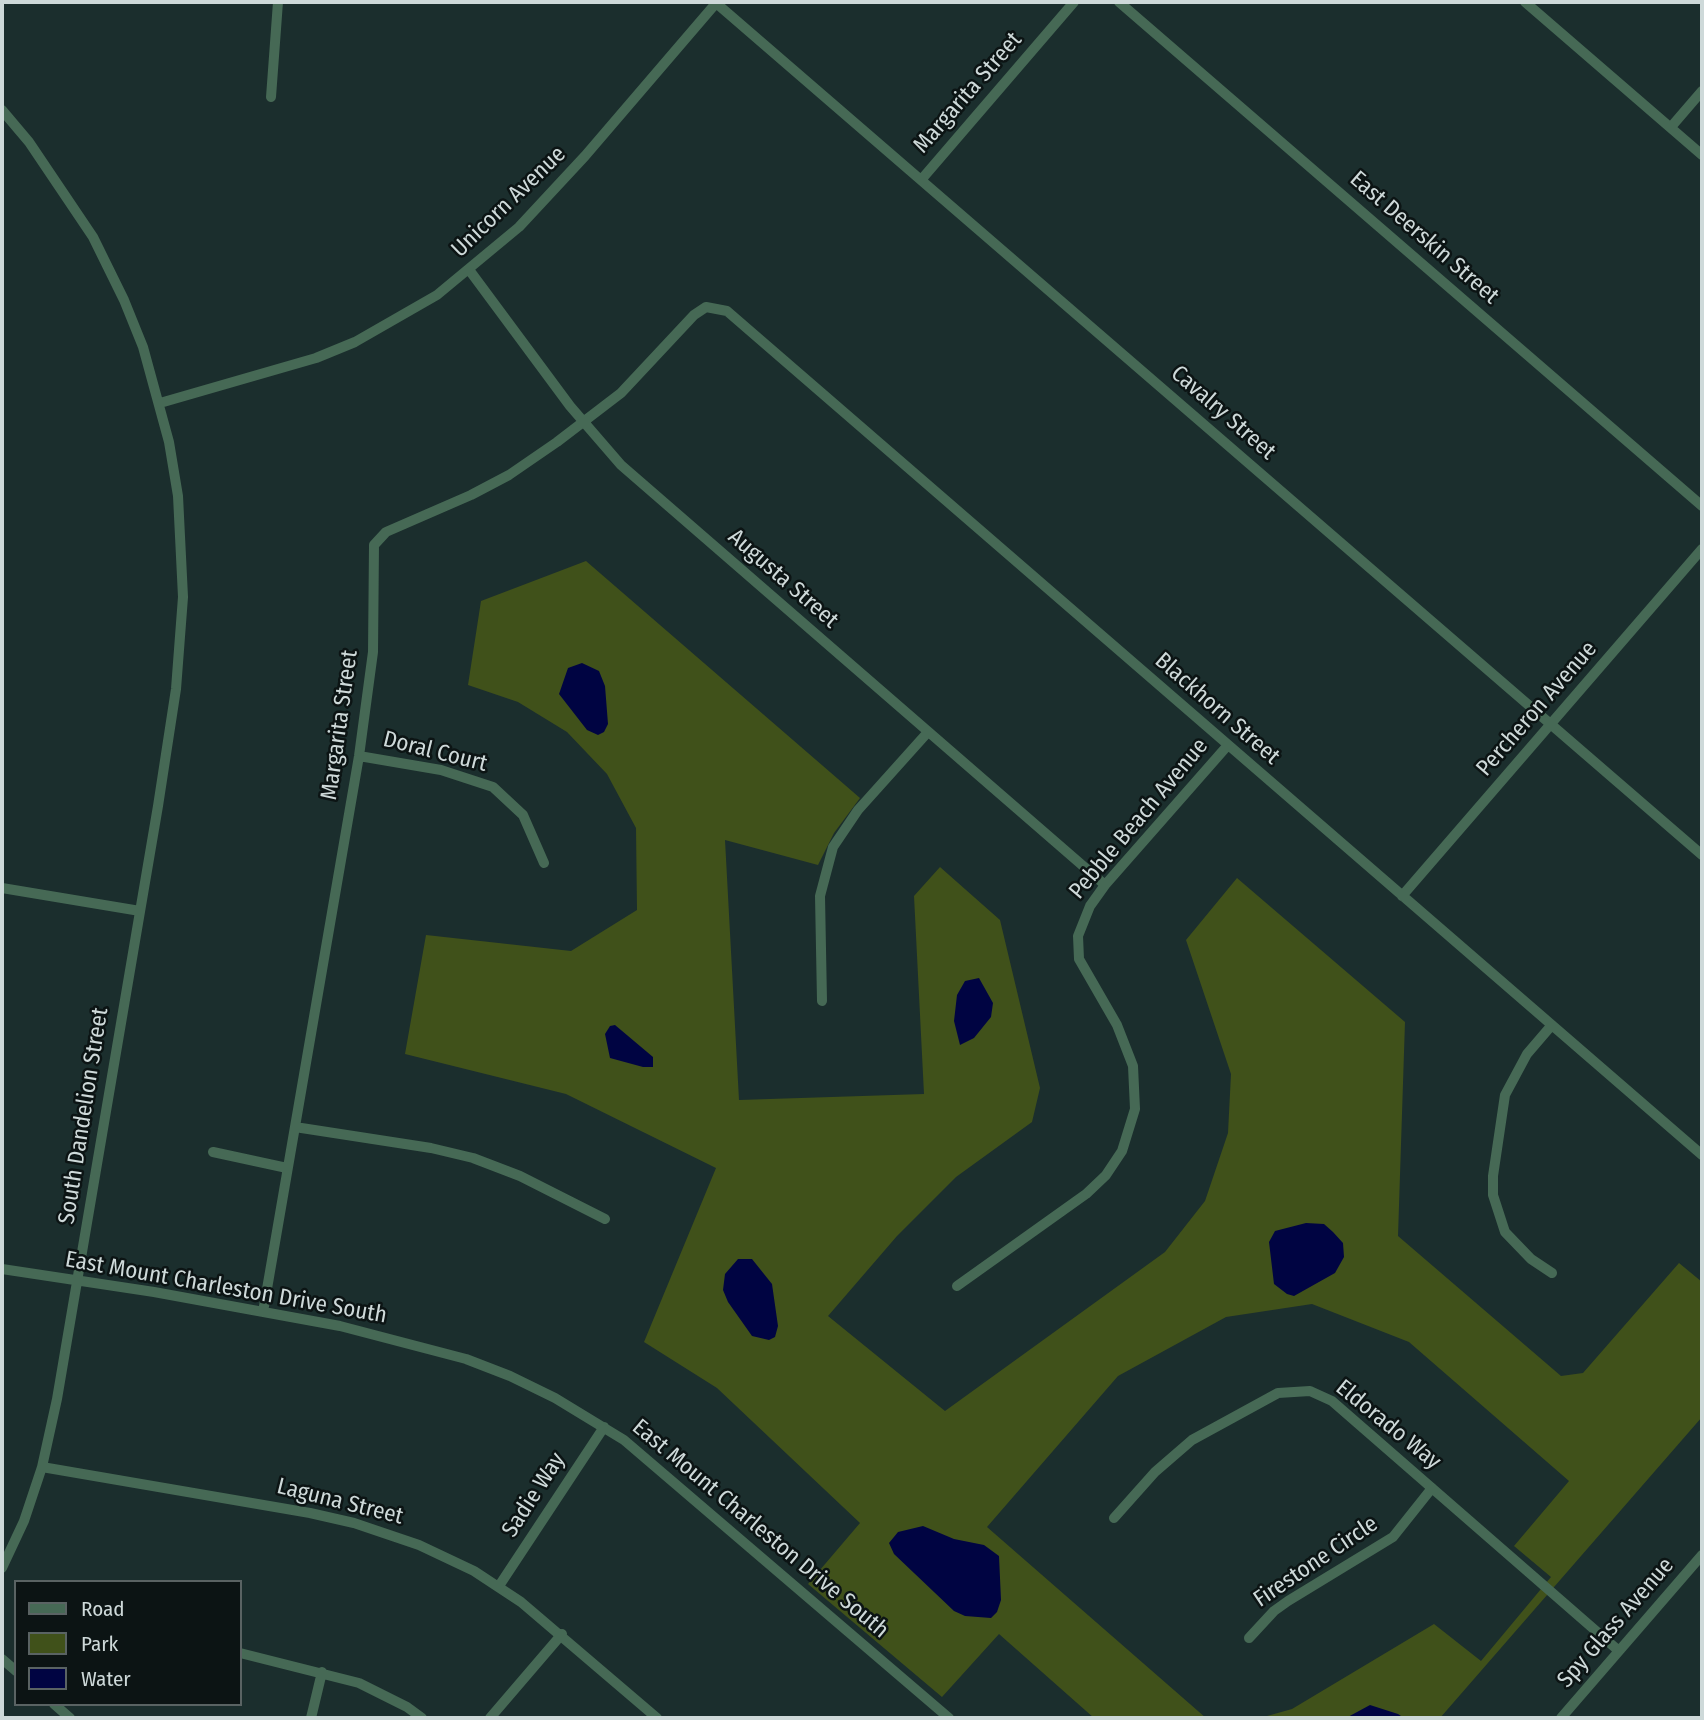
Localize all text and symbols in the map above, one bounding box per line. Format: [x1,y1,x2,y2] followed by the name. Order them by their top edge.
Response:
[908,27,1028,159] street label: Margarita Street
[446,141,572,263] street label: Unicorn Avenue
[1344,166,1504,310] street label: East Deerskin Street
[1165,360,1281,466] street label: Cavalry Street
[722,524,844,634] street label: Augusta Street
[1471,636,1603,782] street label: Percheron Avenue
[1149,647,1285,771] street label: Blackhorn Street
[316,648,364,802] street label: Margarita Street
[380,726,490,778] street label: Doral Court
[1064,733,1214,905] street label: Pebble Beach Avenue
[53,1006,115,1226] street label: South Dandelion Street
[63,1246,389,1330] street label: East Mount Charleston Drive South
[1330,1374,1446,1476] street label: Eldorado Way
[626,1414,894,1644] street label: East Mount Charleston Drive South
[496,1448,572,1542] street label: Sadie Way
[274,1473,406,1531] street label: Laguna Street
[1249,1510,1383,1614] street label: Firestone Circle
[1552,1552,1680,1694] street label: Spy Glass Avenue
[14,1580,242,1706] legend
[81,1596,125,1622] text: Road
[81,1631,118,1657] text: Park
[81,1666,131,1692] text: Water

